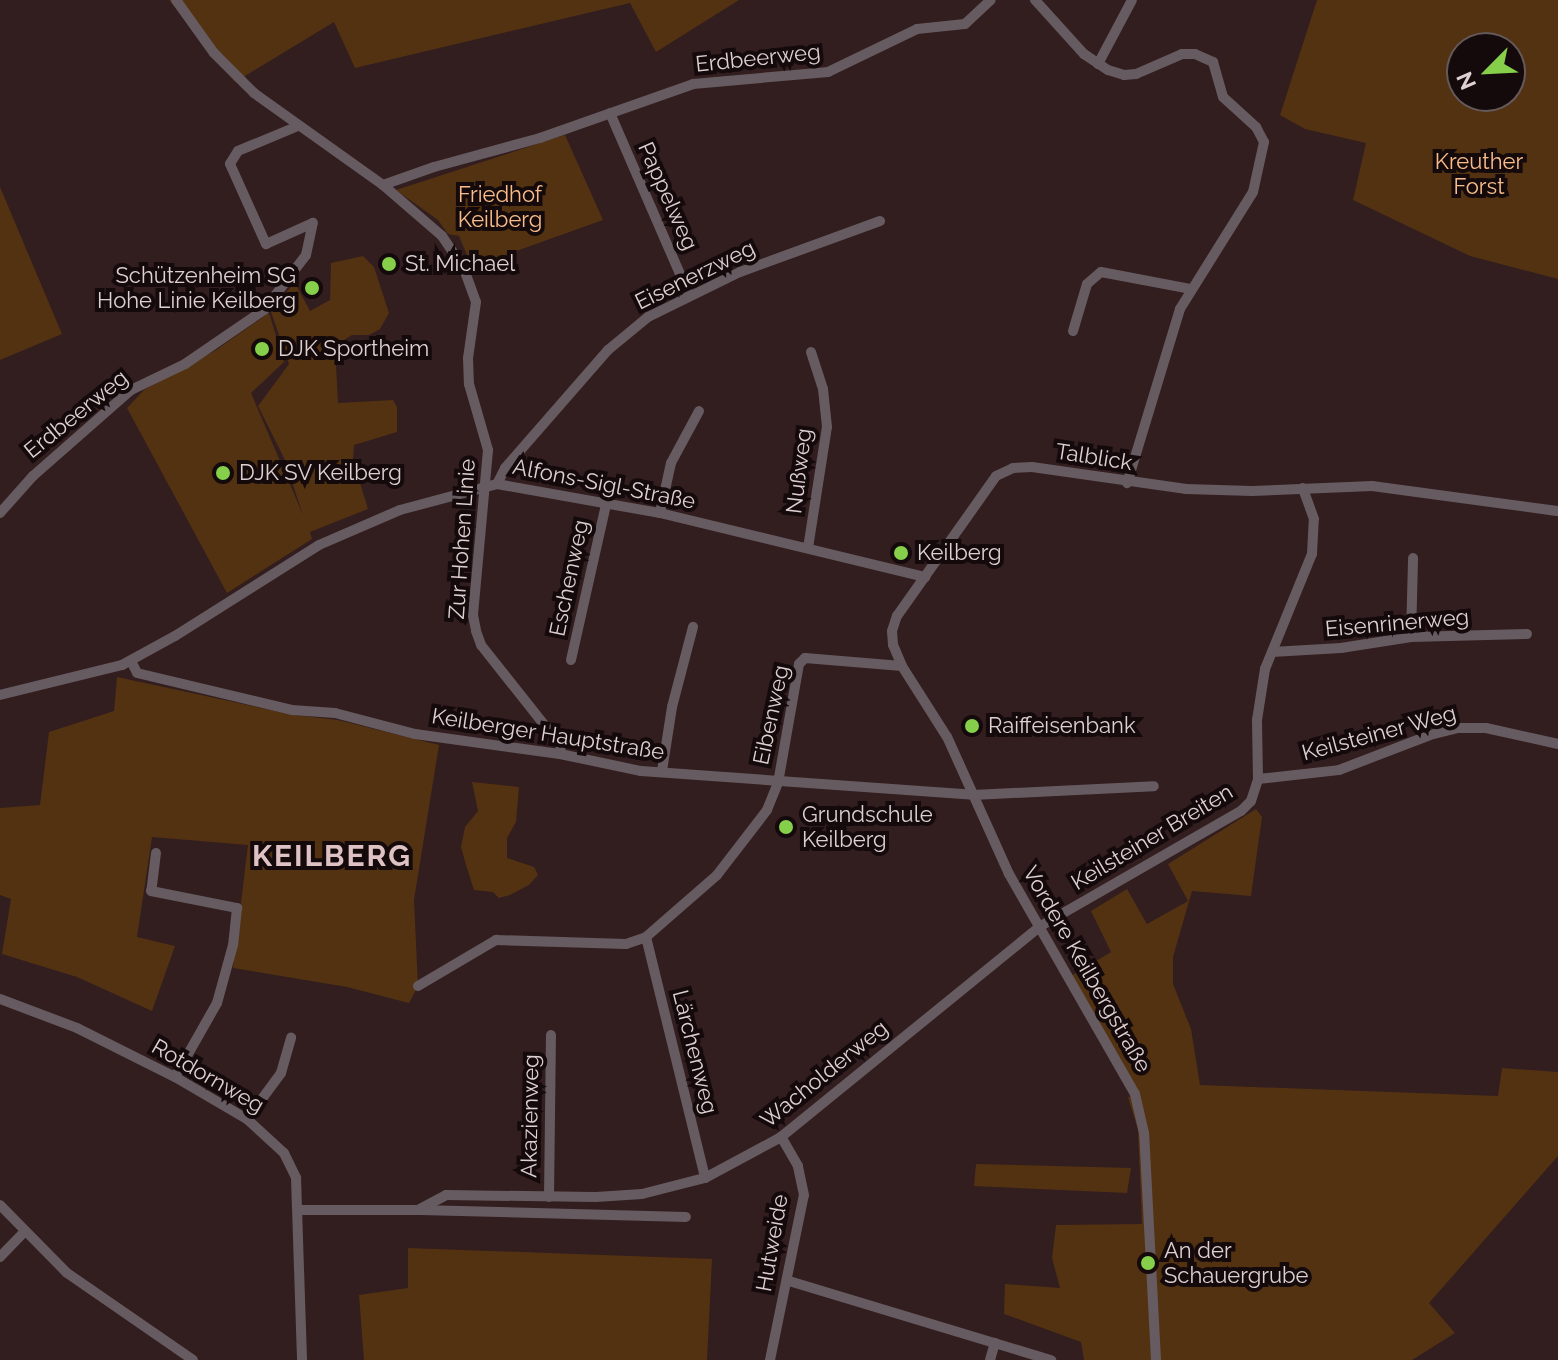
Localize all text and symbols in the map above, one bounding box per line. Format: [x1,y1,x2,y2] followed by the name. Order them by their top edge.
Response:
[1446,32,1526,112] north arrow
[694,38,822,78] street label: Erdbeerweg
[1451,68,1481,94] text: N
[633,138,703,254] street label: Pappelweg
[1435,148,1523,200] park label: Kreuther Forst
[458,181,542,232] park label: Friedhof Keilberg
[631,235,759,315] street label: Eisenerzweg
[405,251,515,277] place label: St. Michael
[380,255,398,273] marker: St. Michael
[97,262,296,314] place label: Schützenheim SG Hohe Linie Keilberg
[303,279,321,297] marker: Schützenheim SG Hohe Linie Keilberg
[278,336,429,362] place label: DJK Sportheim
[253,340,271,358] marker: DJK Sportheim
[19,364,133,464] street label: Erdbeerweg
[781,427,817,515] street label: Nußweg
[1054,438,1134,476] street label: Talblick
[510,453,698,515] street label: Alfons-Sigl-Straße
[443,458,481,620] street label: Zur Hohen Linie
[239,460,403,486] place label: DJK SV Keilberg
[214,464,232,482] marker: DJK SV Keilberg
[544,517,594,639] street label: Eschenweg
[917,540,1002,566] place label: Keilberg
[892,544,910,562] marker: Keilberg
[1324,604,1470,642] street label: Eisenrinerweg
[748,663,794,767] street label: Eibenweg
[1298,700,1460,766] street label: Keilsteiner Weg
[430,703,666,765] street label: Keilberger Hauptstraße
[988,713,1136,739] place label: Raiffeisenbank
[963,717,981,735] marker: Raiffeisenbank
[1066,778,1238,896] street label: Keilsteiner Breiten
[802,801,933,852] place label: Grundschule Keilberg
[777,818,795,836] marker: Grundschule Keilberg
[252,838,412,874] district label: KEILBERG
[1017,861,1157,1077] street label: Vordere Keilbergstraße
[667,987,723,1117] street label: Lärchenweg
[755,1015,893,1133] street label: Wacholderweg
[147,1033,269,1119] street label: Rotdornweg
[516,1054,544,1178] street label: Akazienweg
[750,1192,794,1294] street label: Hutweide
[1164,1237,1309,1288] place label: An der Schauergrube
[1139,1254,1157,1272] marker: An der Schauergrube

